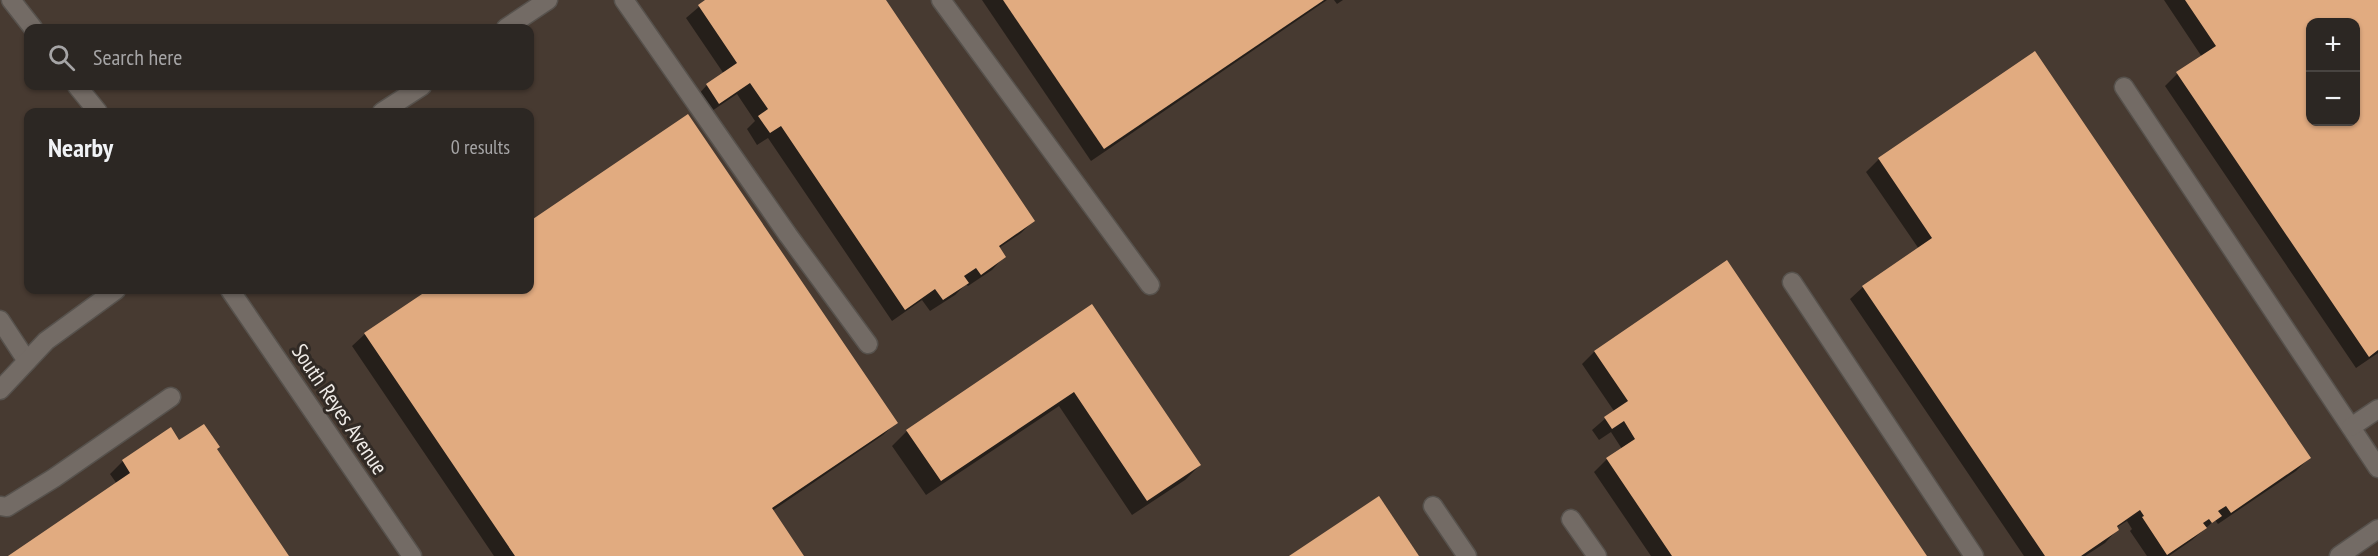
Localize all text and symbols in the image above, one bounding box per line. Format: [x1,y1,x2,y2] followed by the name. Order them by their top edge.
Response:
[2306,18,2360,126] map controls
[2306,18,2360,72] button: +
[24,24,534,90] search box
[45,41,78,74] icon: search
[93,43,182,71] text: Search here
[2306,72,2360,126] button: −
[48,131,113,164] text: Nearby
[451,134,510,160] text: 0 results
[286,338,394,480] street label: South Reyes Avenue

